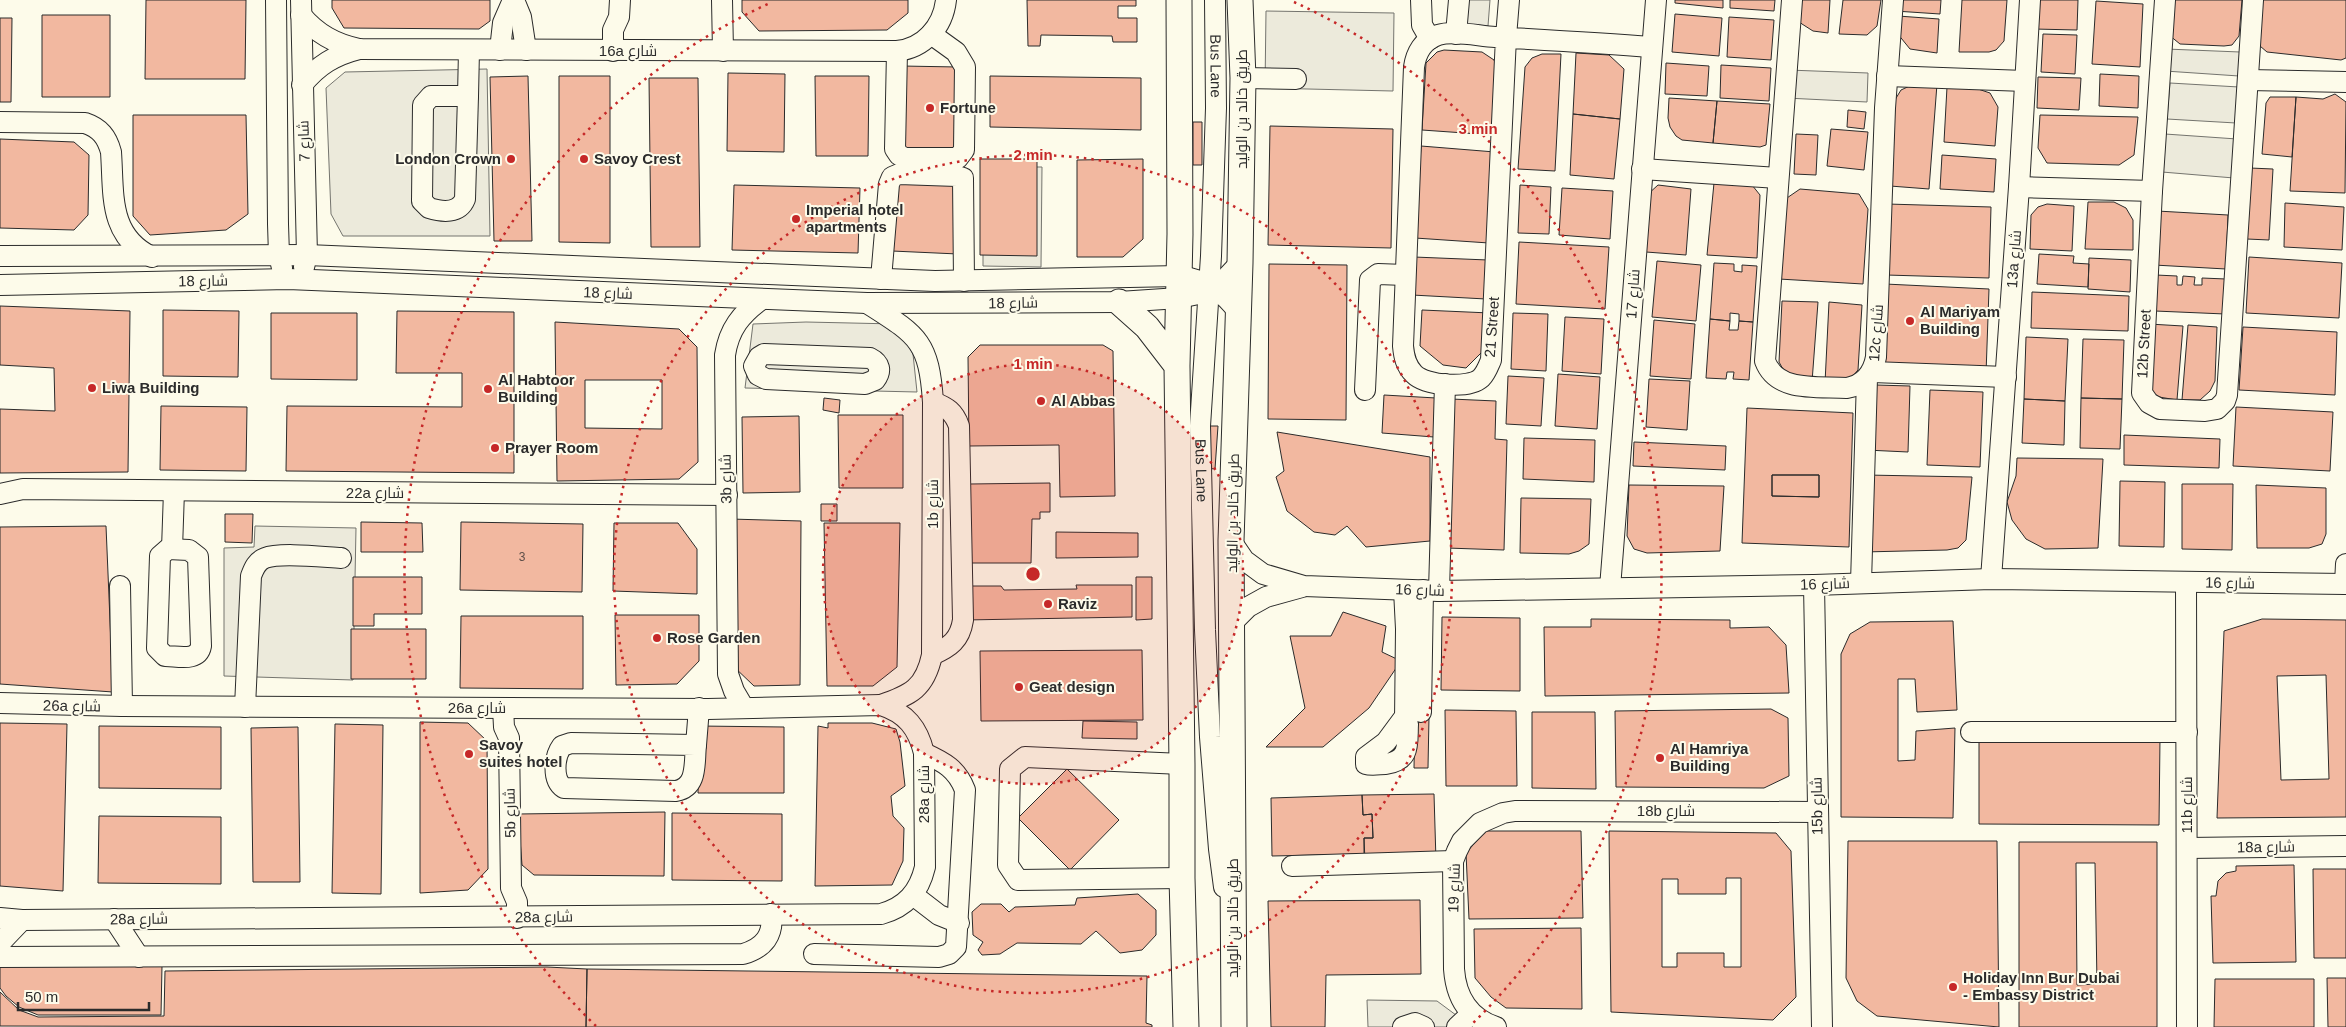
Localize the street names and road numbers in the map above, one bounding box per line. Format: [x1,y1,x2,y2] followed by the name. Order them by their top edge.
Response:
[1207,34,1225,98] street label: Bus Lane
[599,42,657,62] street label: 16a شارع
[1233,49,1252,169] street label: طريق خالد بن الوليد
[294,120,316,162] street label: شارع 7
[2003,229,2027,289] street label: 13a شارع
[1622,268,1646,320] street label: شارع 17
[178,272,228,292] street label: شارع 18
[583,283,633,305] street label: شارع 18
[988,294,1038,314] street label: شارع 18
[1481,295,1502,358] street label: 21 Street
[1865,304,1889,362] street label: 12c شارع
[2133,308,2154,379] street label: 12b Street
[1192,439,1211,502] street label: Bus Lane
[1223,453,1244,573] street label: طريق خالد بن الوليد
[717,454,737,504] street label: 3b شارع
[924,479,944,529] street label: 1b شارع
[346,484,404,504] street label: 22a شارع
[1800,574,1850,596] street label: شارع 16
[2205,574,2255,594] street label: شارع 16
[1395,580,1445,602] street label: شارع 16
[43,696,101,718] street label: 26a شارع
[448,699,506,719] street label: 26a شارع
[915,765,935,823] street label: 28a شارع
[2178,776,2198,834] street label: 11b شارع
[1807,777,1829,835] street label: 15b شارع
[501,788,521,838] street label: 5b شارع
[1637,802,1695,822] street label: 18b شارع
[2237,837,2295,859] street label: 18a شارع
[1224,858,1243,978] street label: طريق خالد بن الوليد
[1444,863,1466,913] street label: شارع 19
[515,907,573,929] street label: 28a شارع
[110,909,168,931] street label: 28a شارع

